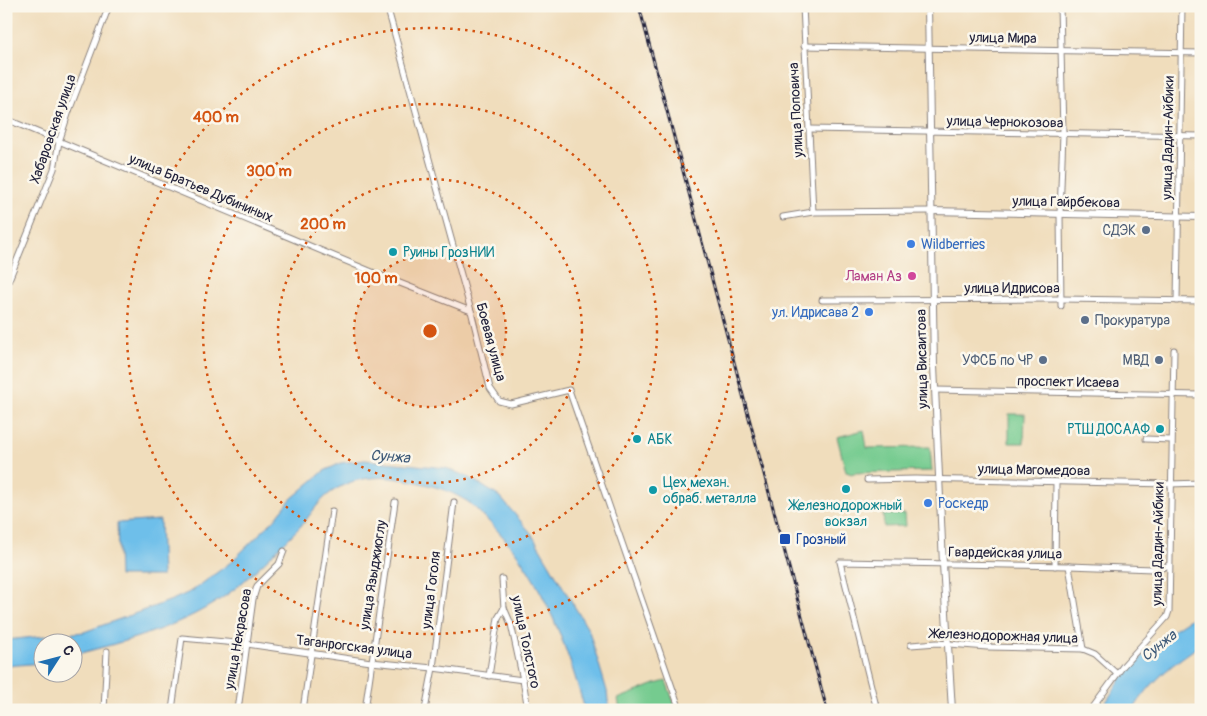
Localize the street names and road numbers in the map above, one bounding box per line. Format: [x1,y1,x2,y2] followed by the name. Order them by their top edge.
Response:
[968,29,1037,47] street label: улица Мира
[785,62,807,159] street label: улица Поповича
[26,72,80,186] street label: Хабаровская улица
[1158,76,1178,201] street label: улица Дадин-Айбики
[946,112,1063,132] street label: улица Чернокозова
[126,150,275,226] street label: улица Братьев Дубининых
[1011,193,1120,211] street label: улица Гайрбекова
[963,280,1060,297] street label: улица Идрисова
[472,301,510,383] street label: Боевая улица
[913,309,931,410] street label: улица Висаитова
[1017,373,1119,391] street label: проспект Исаева
[977,461,1090,479] street label: улица Магомедова
[1148,482,1168,607] street label: улица Дадин-Айбики
[356,519,390,632] street label: улица Языджиоглу
[948,544,1062,562] street label: Гвардейская улица
[418,550,444,631] street label: улица Гоголя
[221,587,255,692] street label: улица Некрасова
[508,593,544,690] street label: улица Толстого
[928,625,1078,647] street label: Железнодорожная улица
[295,631,413,663] street label: Таганрогская улица

